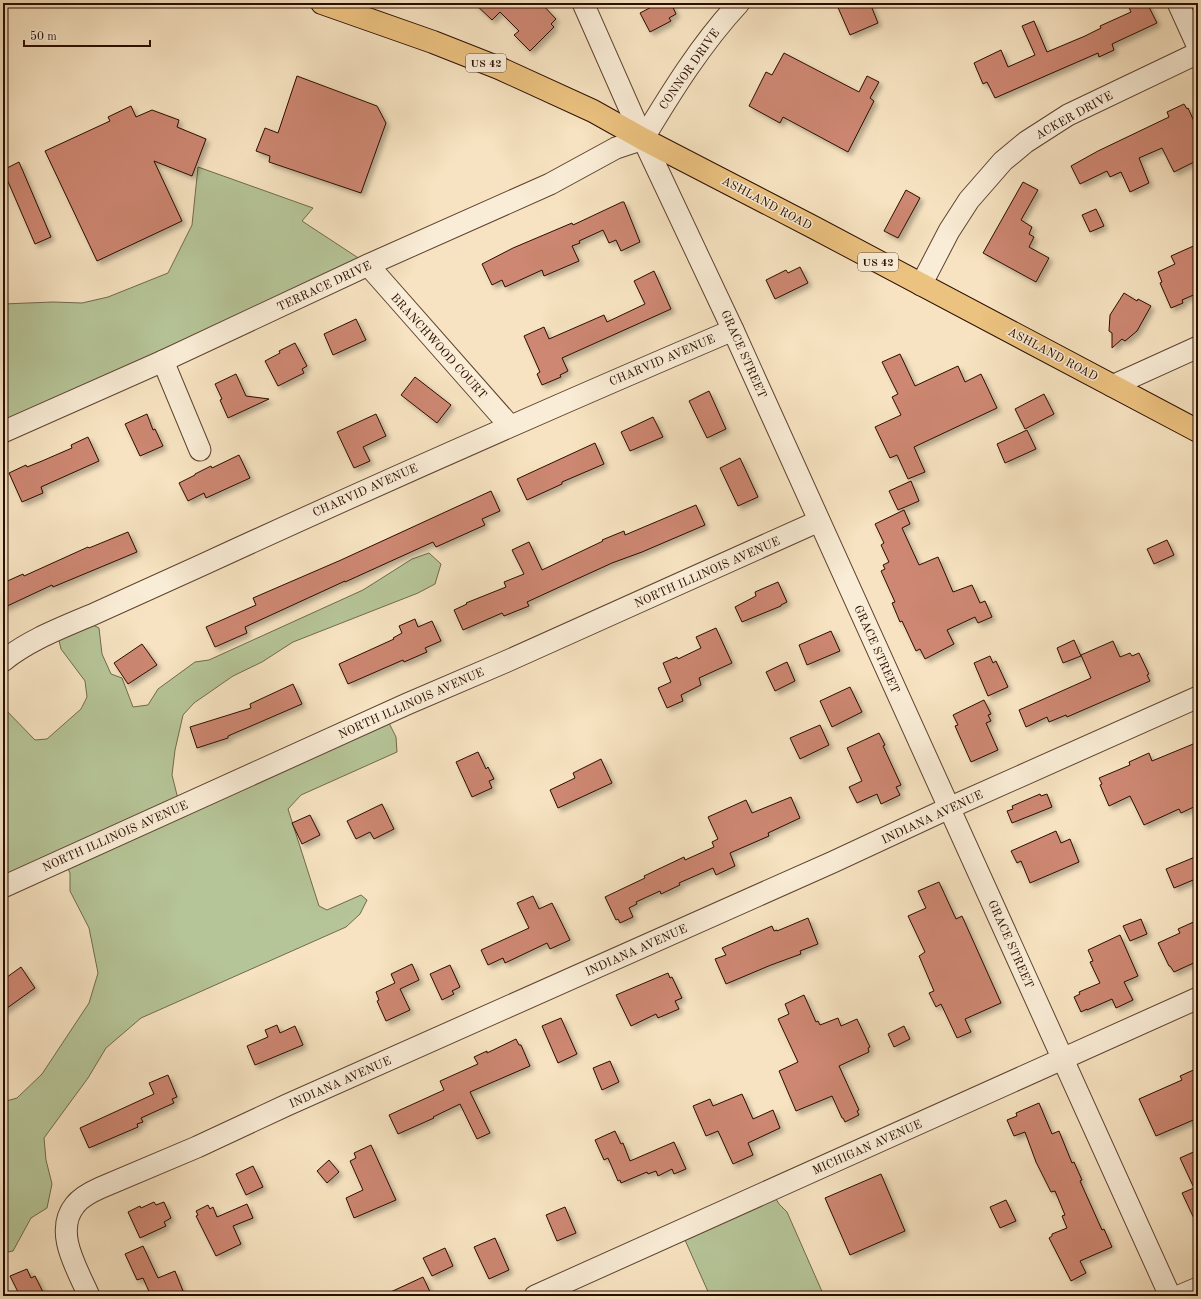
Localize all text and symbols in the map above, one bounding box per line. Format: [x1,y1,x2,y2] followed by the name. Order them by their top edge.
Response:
[24,22,150,48] scale bar
[658,27,722,112] street label: CONNOR DRIVE
[30,30,57,43] text: 50 m
[466,54,506,72] road number: US 42
[1034,90,1115,142] street label: ACKER DRIVE
[720,175,814,233] street label: ASHLAND ROAD
[858,253,898,271] road number: US 42
[275,260,373,314] street label: TERRACE DRIVE
[388,292,489,402] street label: BRANCHWOOD COURT
[718,308,768,400] street label: GRACE STREET
[1006,326,1100,384] street label: ASHLAND ROAD
[608,333,717,389] street label: CHARVID AVENUE
[311,462,420,519] street label: CHARVID AVENUE
[633,535,782,611] street label: NORTH ILLINOIS AVENUE
[851,603,901,695] street label: GRACE STREET
[337,666,486,742] street label: NORTH ILLINOIS AVENUE
[880,789,985,847] street label: INDIANA AVENUE
[41,799,190,875] street label: NORTH ILLINOIS AVENUE
[985,898,1035,990] street label: GRACE STREET
[584,923,689,979] street label: INDIANA AVENUE
[288,1055,393,1111] street label: INDIANA AVENUE
[811,1118,924,1178] street label: MICHIGAN AVENUE

